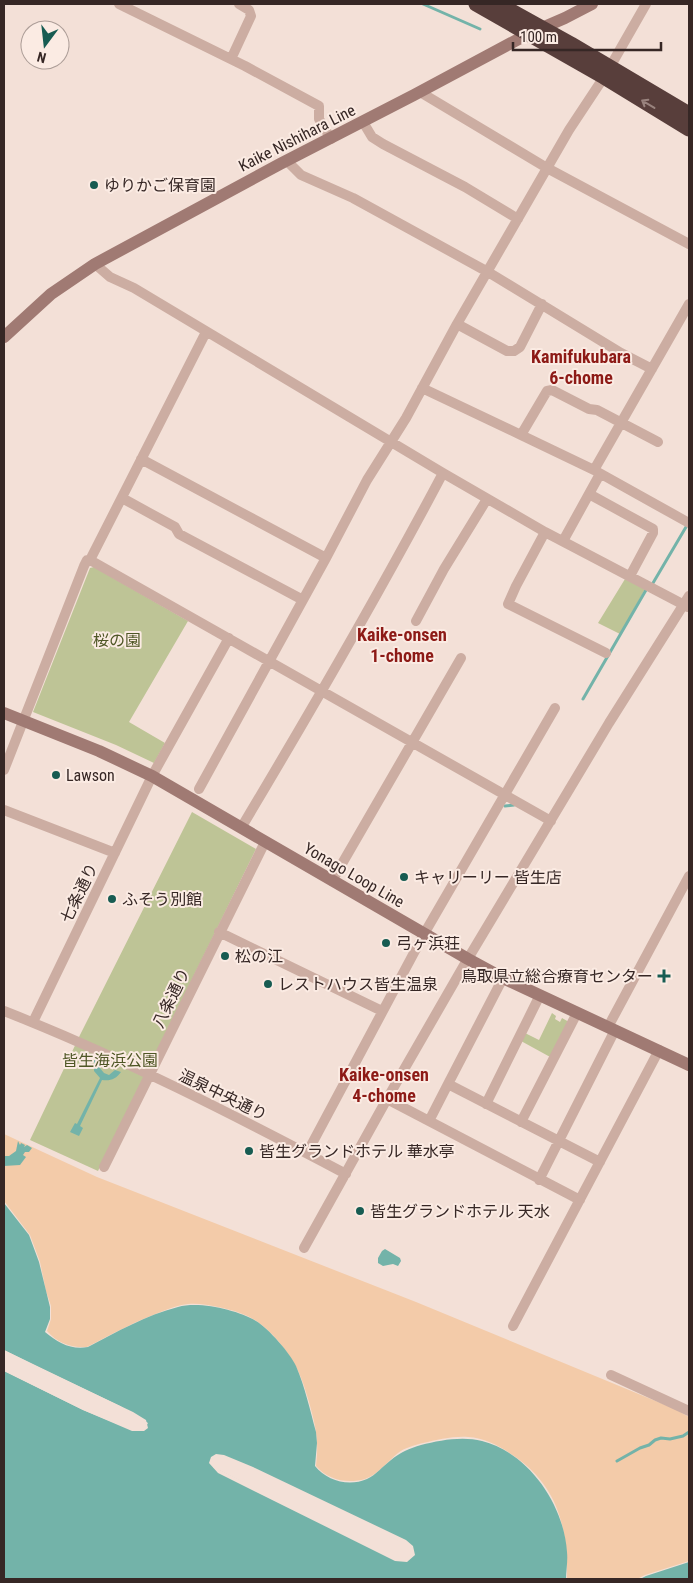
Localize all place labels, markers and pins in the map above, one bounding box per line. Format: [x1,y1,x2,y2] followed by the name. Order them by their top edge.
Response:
[104,176,216,195] place label: ゆりかご保育園
[88,179,100,191] marker: ゆりかご保育園
[66,766,115,785] place label: Lawson
[50,769,62,781] marker: Lawson
[414,868,562,887] place label: キャリーリー 皆生店
[398,871,410,883] marker: キャリーリー 皆生店
[122,890,202,909] place label: ふそう別館
[106,893,118,905] marker: ふそう別館
[396,934,460,953] place label: 弓ヶ浜荘
[380,937,392,949] marker: 弓ヶ浜荘
[235,947,283,966] place label: 松の江
[219,950,231,962] marker: 松の江
[461,967,653,986] place label: 鳥取県立総合療育センター
[657,969,671,983] marker: 鳥取県立総合療育センター
[278,975,438,994] place label: レストハウス皆生温泉
[262,978,274,990] marker: レストハウス皆生温泉
[259,1142,455,1161] place label: 皆生グランドホテル 華水亭
[243,1145,255,1157] marker: 皆生グランドホテル 華水亭
[370,1202,550,1221] place label: 皆生グランドホテル 天水
[354,1205,366,1217] marker: 皆生グランドホテル 天水

